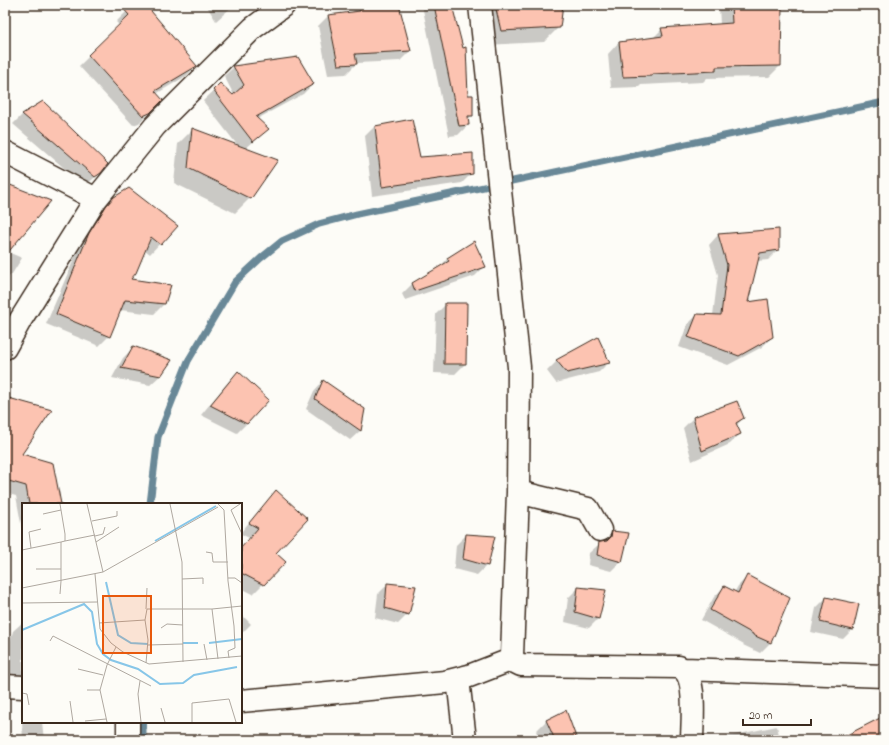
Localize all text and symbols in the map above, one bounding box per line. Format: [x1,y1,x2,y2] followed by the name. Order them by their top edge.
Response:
[22,503,242,723] inset map
[743,701,811,727] scale bar
[749,707,772,725] text: 20 m

